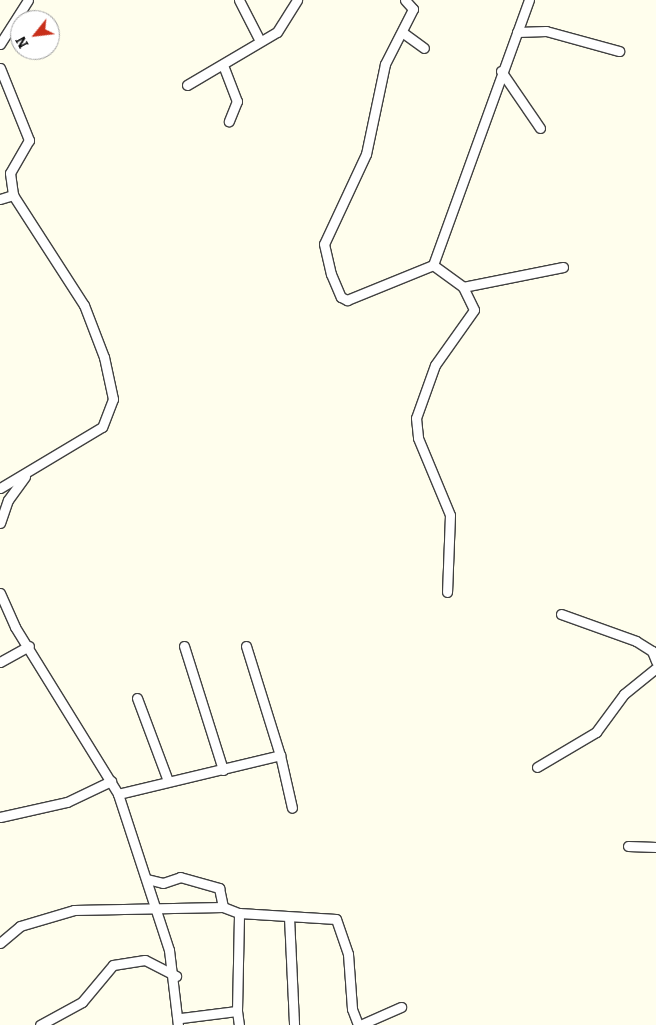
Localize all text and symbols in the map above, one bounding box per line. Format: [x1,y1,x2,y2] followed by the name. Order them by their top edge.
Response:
[10,10,60,60] north arrow
[12,33,32,51] text: N

